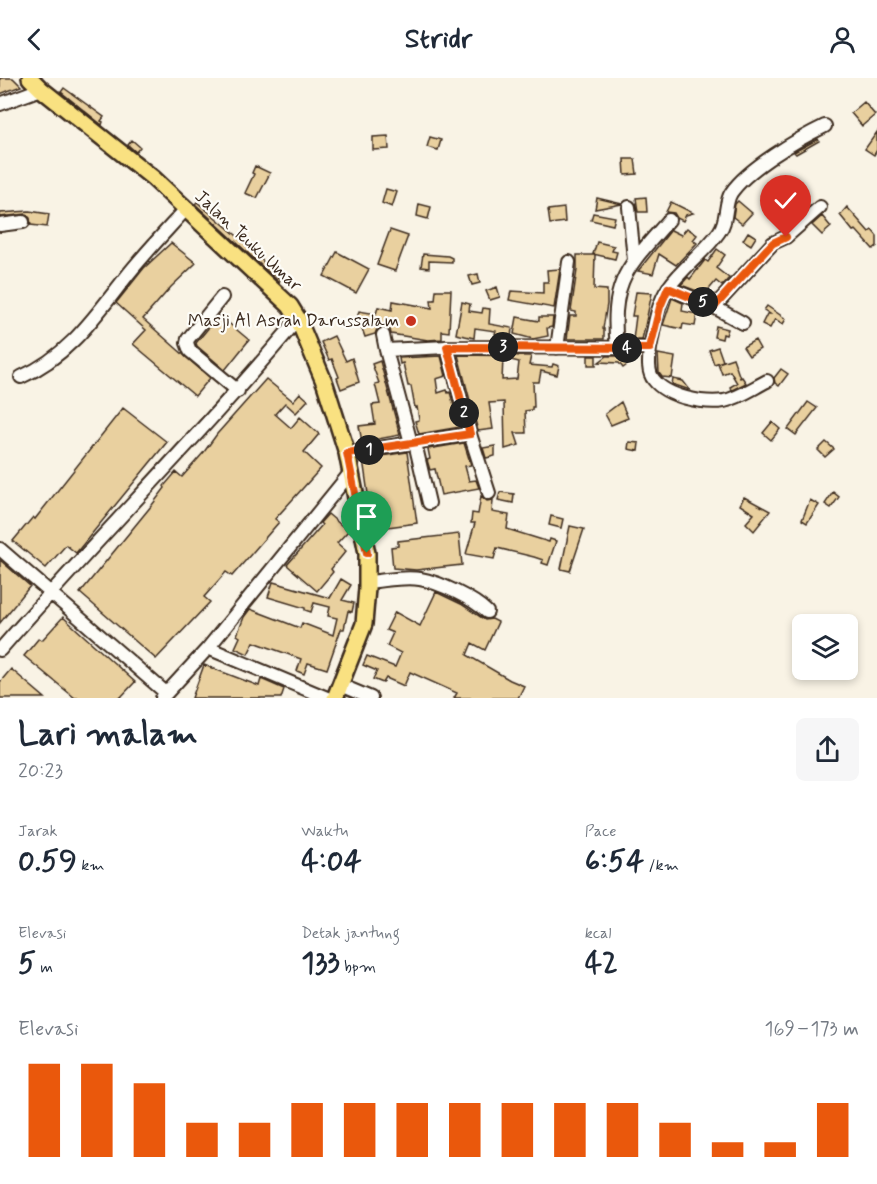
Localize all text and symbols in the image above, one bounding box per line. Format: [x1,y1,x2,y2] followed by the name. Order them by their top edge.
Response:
[405,22,472,57] text: Stridr
[18,23,51,56] icon: back
[826,23,859,56] icon: person
[760,175,811,237] pin
[769,184,802,217] icon: check
[189,185,307,297] street label: Jalan Teuku Umar
[688,287,718,317] pin: 5
[698,291,708,312] text: 5
[188,309,399,333] place label: Masji Al Asrah Darussalam
[404,314,418,328] marker: Masji Al Asrah Darussalam
[488,332,518,362] pin: 3
[612,333,642,363] pin: 4
[499,336,507,357] text: 3
[622,337,632,358] text: 4
[449,398,479,428] pin: 2
[460,402,468,423] text: 2
[354,435,384,465] pin: 1
[365,439,373,460] text: 1
[341,491,392,553] pin
[350,500,383,533] icon: arrive
[792,614,858,680] map controls
[792,614,858,680] button: layers
[18,713,198,757] text: Lari malam
[796,718,859,781] button: share
[18,758,63,785] text: 20:23
[18,821,57,842] text: Jarak
[301,821,349,842] text: Waktu
[585,821,617,842] text: Pace
[18,842,77,881] text: 0.59
[301,842,362,881] text: 4:04
[585,842,644,881] text: 6:54
[77,855,105,876] text: km
[644,855,679,876] text: /km
[18,923,66,944] text: Elevasi
[301,923,400,944] text: Detak jantung
[585,923,612,944] text: kcal
[18,944,36,983] text: 5
[301,944,340,983] text: 133
[585,944,618,983] text: 42
[36,957,53,978] text: m
[340,957,376,978] text: bpm
[18,1016,78,1043] text: Elevasi
[765,1016,859,1043] text: 169–173 m

